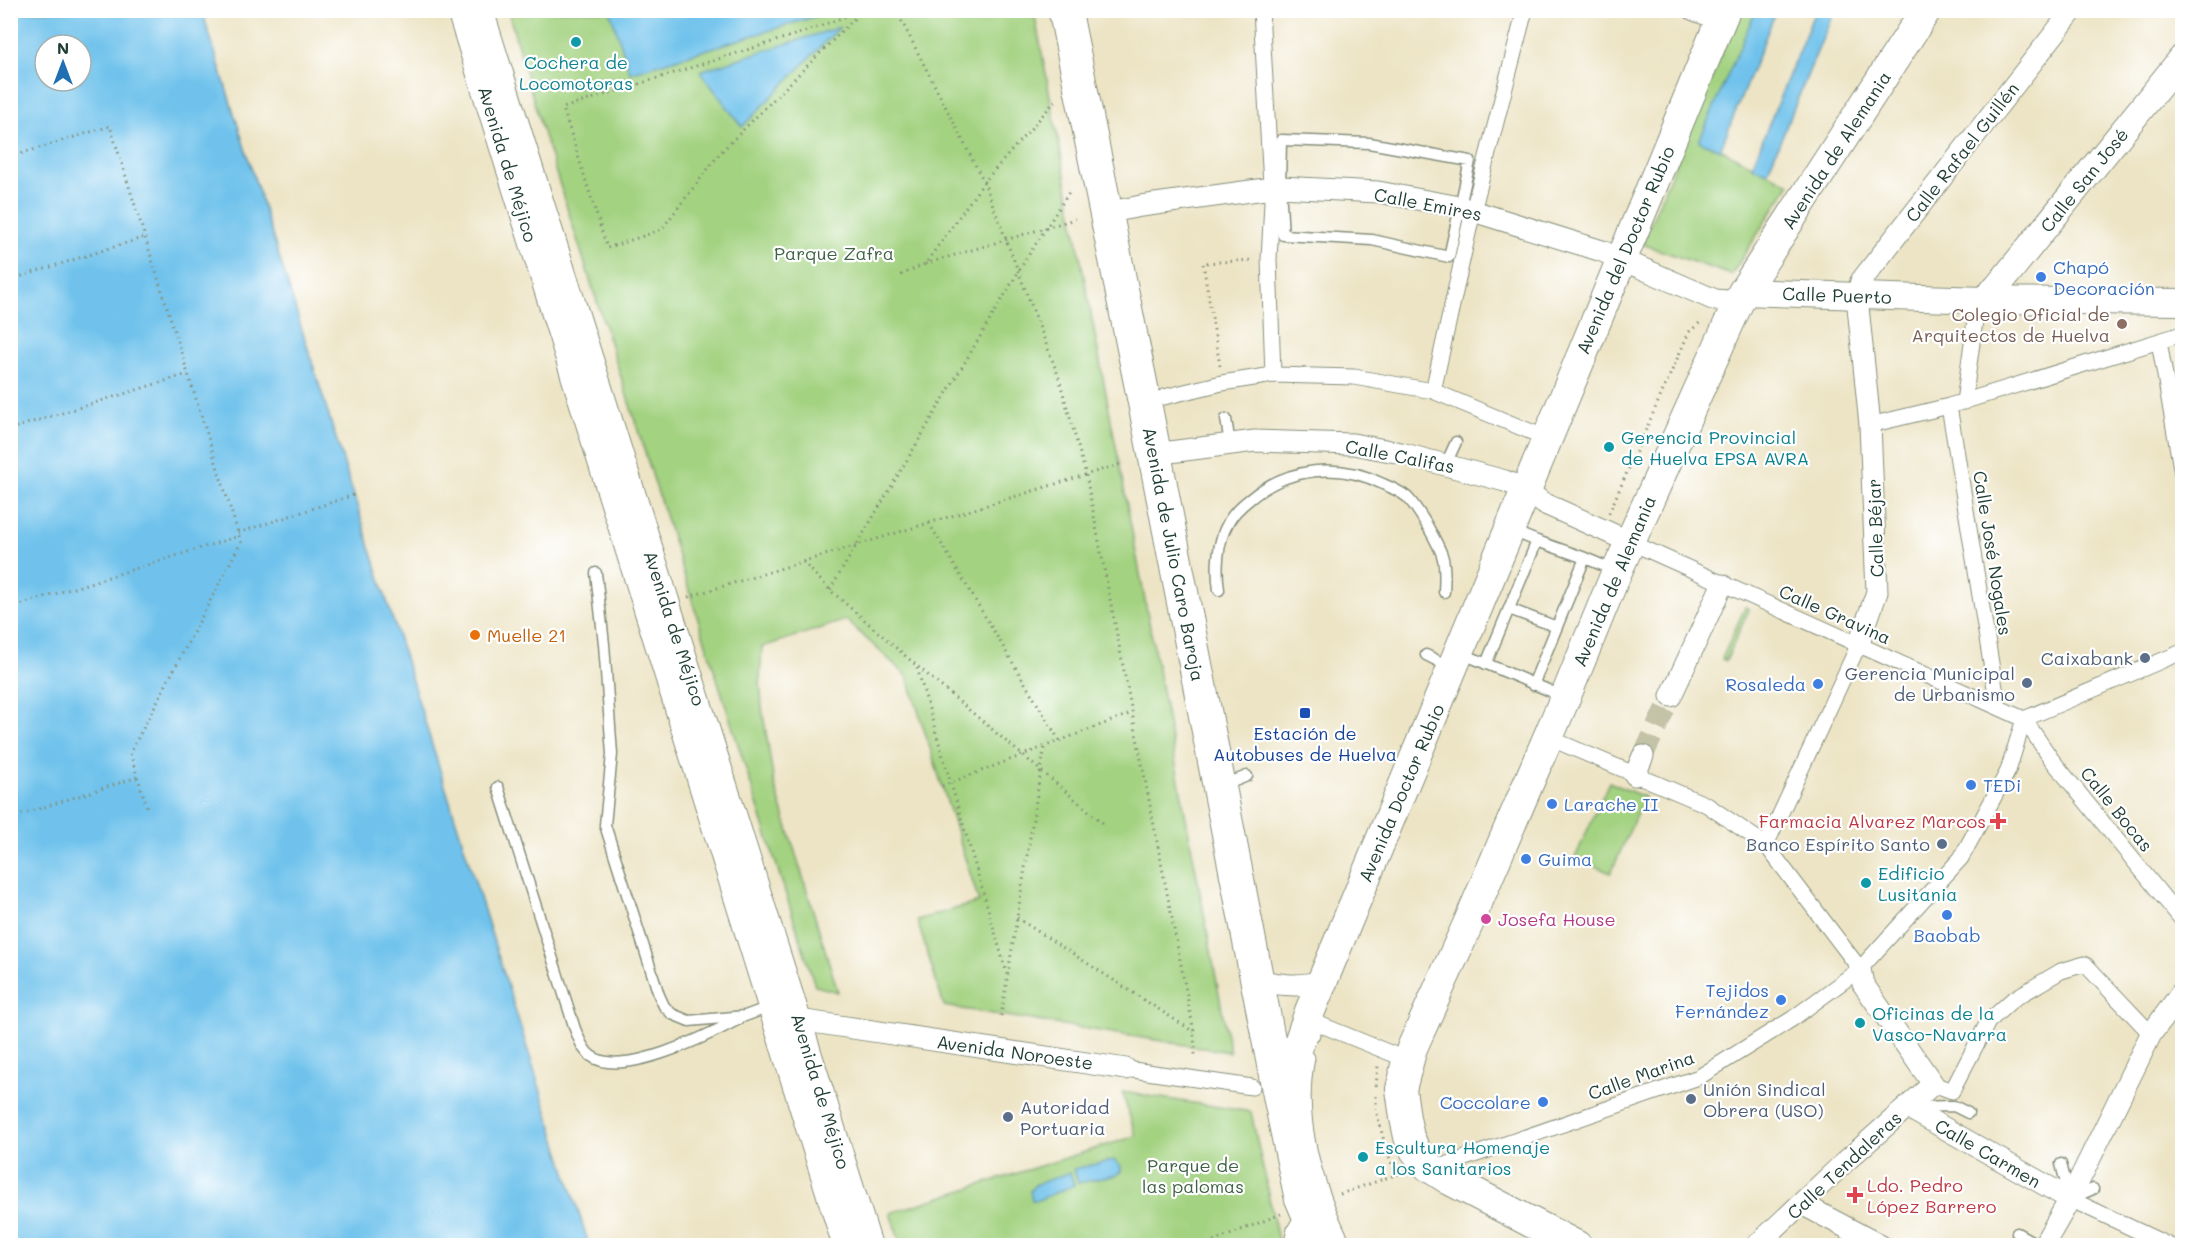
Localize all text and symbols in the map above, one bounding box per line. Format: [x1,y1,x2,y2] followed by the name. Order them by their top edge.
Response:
[33,33,93,93] north arrow
[569,35,583,49] marker: Cochera de Locomotoras
[57,37,69,58] text: N
[519,50,633,95] place label: Cochera de Locomotoras
[1776,66,1896,234] street label: Avenida de Alemania
[1900,77,2024,227] street label: Calle Rafael Guillén
[473,83,543,245] street label: Avenida de Méjico
[2035,123,2133,237] street label: Calle San José
[1570,142,1680,358] street label: Avenida del Doctor Rubio
[1372,182,1484,226] street label: Calle Emires
[774,241,894,265] park label: Parque Zafra
[2053,255,2155,300] place label: Chapó Decoración
[2034,270,2048,284] marker: Chapó Decoración
[1782,281,1893,309] street label: Calle Puerto
[1911,302,2110,347] place label: Colegio Oficial de Arquitectos de Huelva
[2115,317,2129,331] marker: Colegio Oficial de Arquitectos de Huelva
[1138,425,1210,683] street label: Avenida de Julio Caro Baroja
[1621,425,1809,470] place label: Gerencia Provincial de Huelva EPSA AVRA
[1343,434,1457,478] street label: Calle Califas
[1602,440,1616,454] marker: Gerencia Provincial de Huelva EPSA AVRA
[1968,469,2018,637] street label: Calle José Nogales
[1861,478,1889,578] street label: Calle Béjar
[1567,492,1661,670] street label: Avenida de Alemania
[639,547,712,709] street label: Avenida de Méjico
[1775,579,1895,649] street label: Calle Gravina
[487,623,566,647] place label: Muelle 21
[468,628,482,642] marker: Muelle 21
[2041,646,2133,670] place label: Caixabank
[2138,651,2152,665] marker: Caixabank
[1845,661,2015,706] place label: Gerencia Municipal de Urbanismo
[1726,672,1806,696] place label: Rosaleda
[2020,676,2034,690] marker: Gerencia Municipal de Urbanismo
[1811,677,1825,691] marker: Rosaleda
[1353,700,1450,886] street label: Avenida Doctor Rubio
[1298,706,1312,720] marker: Estación de Autobuses de Huelva
[1213,721,1397,766] place label: Estación de Autobuses de Huelva
[2075,762,2159,856] street label: Calle Bocas
[1983,773,2021,797] place label: TEDi
[1964,778,1978,792] marker: TEDi
[1564,792,1658,816] place label: Larache II
[1545,797,1559,811] marker: Larache II
[1759,809,1986,833] place label: Farmacia Alvarez Marcos
[1991,814,2005,828] marker: Farmacia Alvarez Marcos
[1746,832,1930,856] place label: Banco Espírito Santo
[1935,837,1949,851] marker: Banco Espírito Santo
[1538,847,1592,871] place label: Guima
[1519,852,1533,866] marker: Guima
[1878,861,1957,906] place label: Edificio Lusitania
[1859,876,1873,890] marker: Edificio Lusitania
[1498,907,1616,931] place label: Josefa House
[1940,908,1954,922] marker: Baobab
[1479,912,1493,926] marker: Josefa House
[1913,923,1981,947] place label: Baobab
[1675,978,1769,1023] place label: Tejidos Fernández
[1774,993,1788,1007] marker: Tejidos Fernández
[1872,1001,2007,1046] place label: Oficinas de la Vasco-Navarra
[786,1010,856,1172] street label: Avenida de Méjico
[1853,1016,1867,1030] marker: Oficinas de la Vasco-Navarra
[935,1029,1095,1075] street label: Avenida Noroeste
[1585,1045,1697,1105] street label: Calle Marina
[1703,1077,1826,1122] place label: Unión Sindical Obrera (USO)
[1440,1090,1531,1114] place label: Coccolare
[1684,1092,1698,1106] marker: Unión Sindical Obrera (USO)
[1020,1095,1109,1140] place label: Autoridad Portuaria
[1536,1095,1550,1109] marker: Coccolare
[1782,1106,1906,1224] street label: Calle Tendaleras
[1001,1110,1015,1124] marker: Autoridad Portuaria
[1931,1113,2045,1193] street label: Calle Carmen
[1375,1135,1550,1180] place label: Escultura Homenaje a los Sanitarios
[1356,1150,1370,1164] marker: Escultura Homenaje a los Sanitarios
[1142,1153,1244,1198] park label: Parque de las palomas
[1867,1173,1997,1218] place label: Ldo. Pedro López Barrero
[1848,1188,1862,1202] marker: Ldo. Pedro López Barrero

